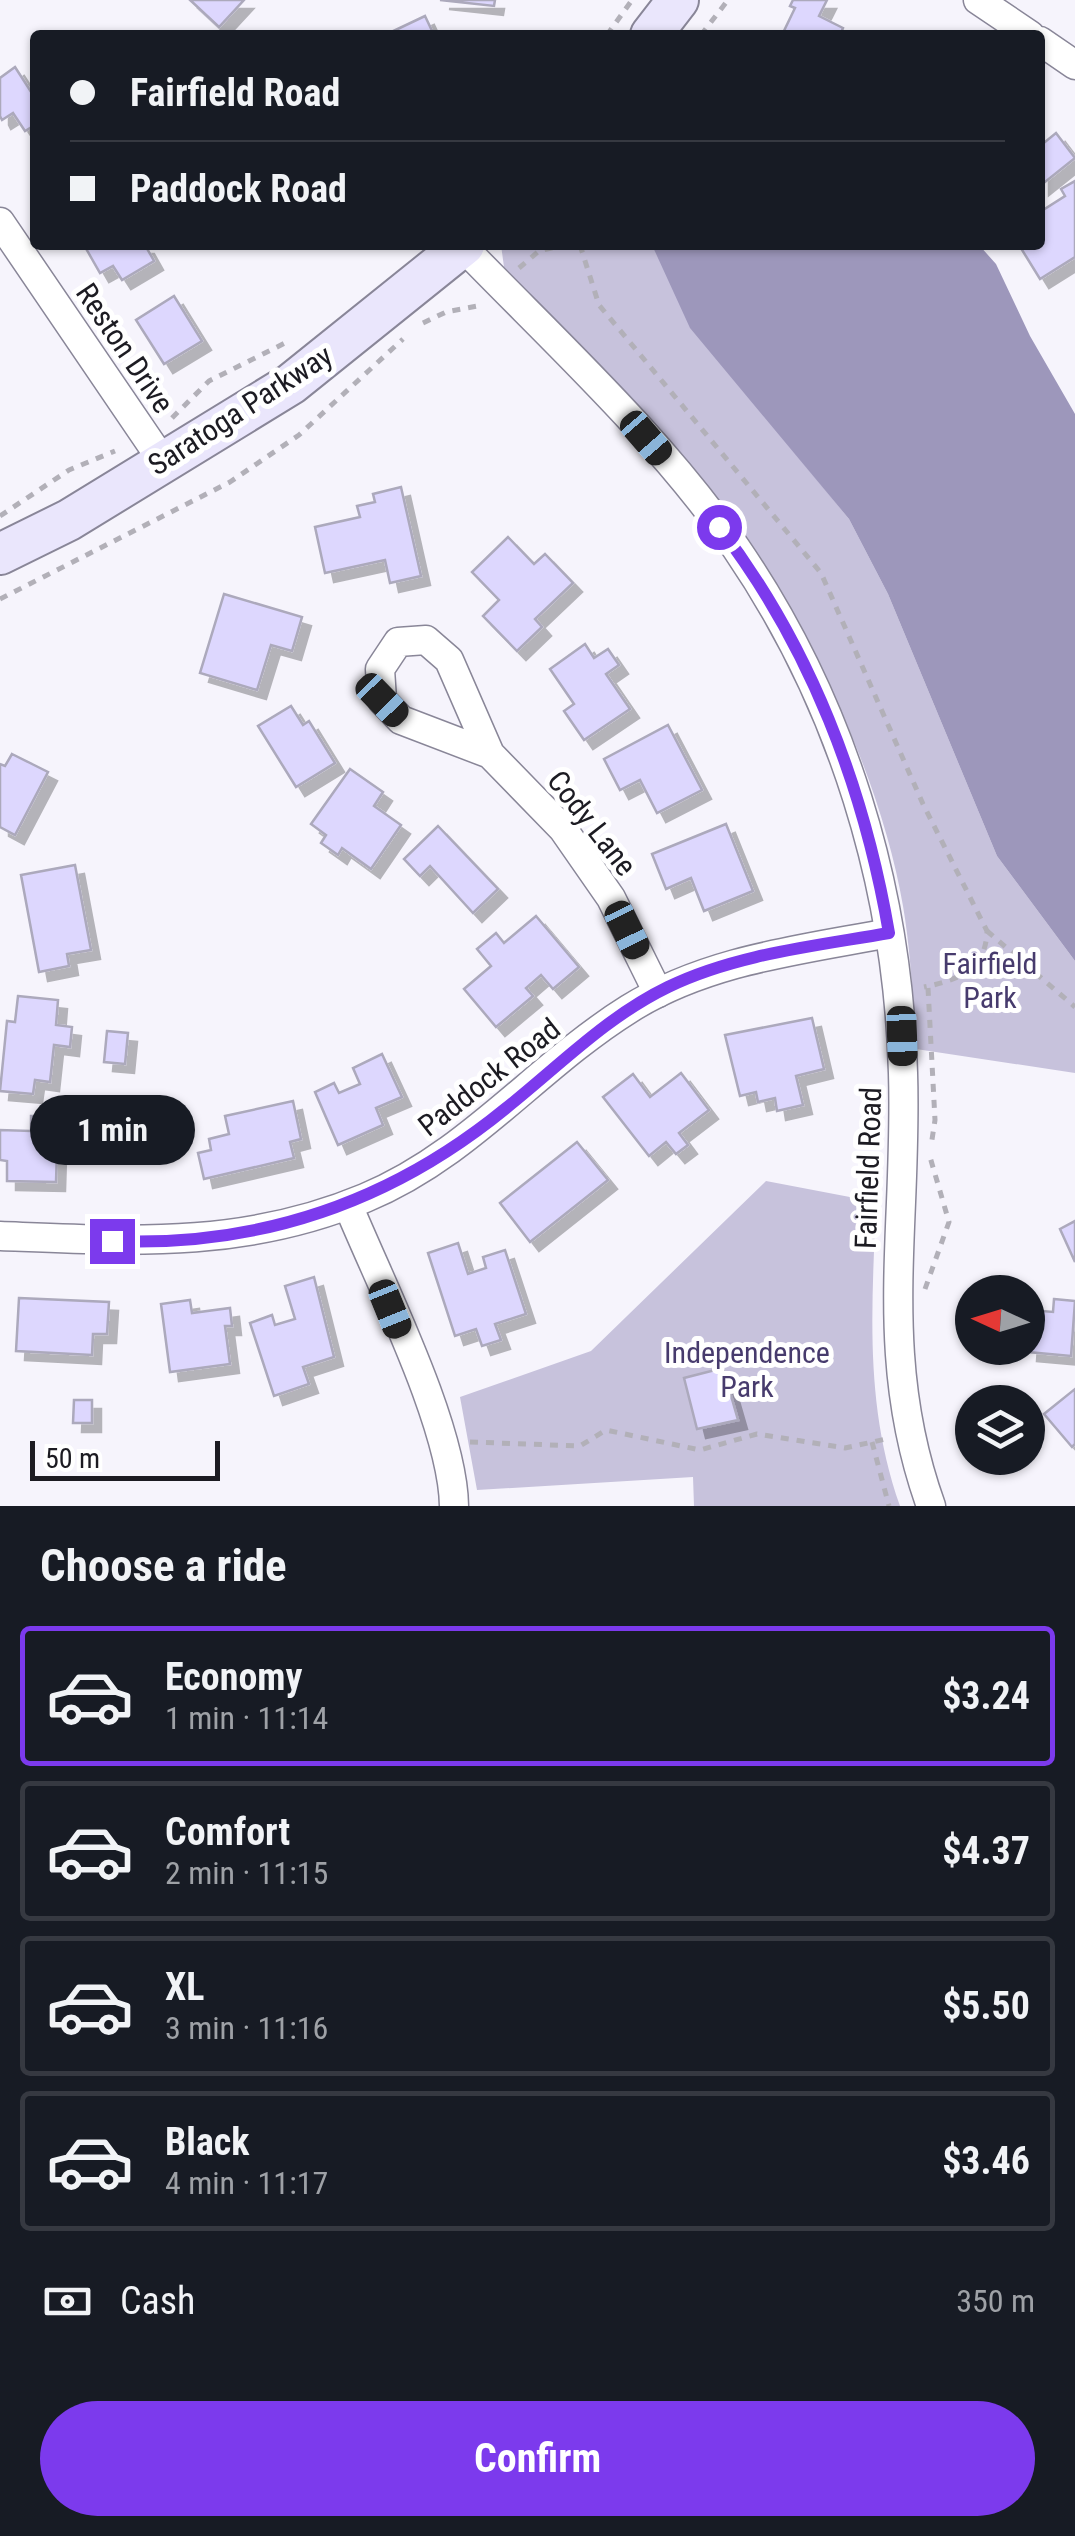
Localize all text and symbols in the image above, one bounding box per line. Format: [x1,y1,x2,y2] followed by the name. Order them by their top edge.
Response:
[130,71,340,115] text: Fairfield Road
[130,167,347,211] text: Paddock Road
[69,277,181,419] street label: Reston Drive
[141,338,339,482] street label: Saratoga Parkway
[615,406,677,470] car
[697,505,742,550] route start
[350,668,414,732] car
[540,764,644,882] street label: Cody Lane
[600,896,654,964] car
[943,946,1037,1015] park label: Fairfield Park
[886,1005,918,1067] car
[411,1011,567,1143] street label: Paddock Road
[848,1086,888,1250] street label: Fairfield Road
[29,1096,194,1166] callout: 1 min
[77,1111,148,1149] text: 1 min
[90,1219,135,1264] route end
[955,1275,1045,1365] north arrow
[955,1275,1045,1475] map controls
[365,1276,415,1342] car
[664,1335,830,1404] park label: Independence Park
[955,1385,1045,1475] button: layers
[30,1436,220,1480] scale bar
[45,1442,100,1475] text: 50 m
[40,1539,287,1592] text: Choose a ride
[45,1651,135,1741] icon: car
[165,1655,302,1699] text: Economy
[942,1674,1030,1718] text: $3.24
[165,1699,328,1737] text: 1 min · 11:14
[45,1806,135,1896] icon: car
[165,1810,290,1854] text: Comfort
[942,1829,1030,1873] text: $4.37
[165,1854,328,1892] text: 2 min · 11:15
[45,1961,135,2051] icon: car
[165,1965,204,2009] text: XL
[942,1984,1030,2028] text: $5.50
[165,2009,328,2047] text: 3 min · 11:16
[45,2116,135,2206] icon: car
[165,2120,249,2164] text: Black
[942,2139,1030,2183] text: $3.46
[165,2164,328,2202] text: 4 min · 11:17
[40,2274,95,2329] icon: cash
[120,2279,195,2323] text: Cash
[956,2282,1035,2320] text: 350 m
[40,2401,1035,2516] button: Confirm

